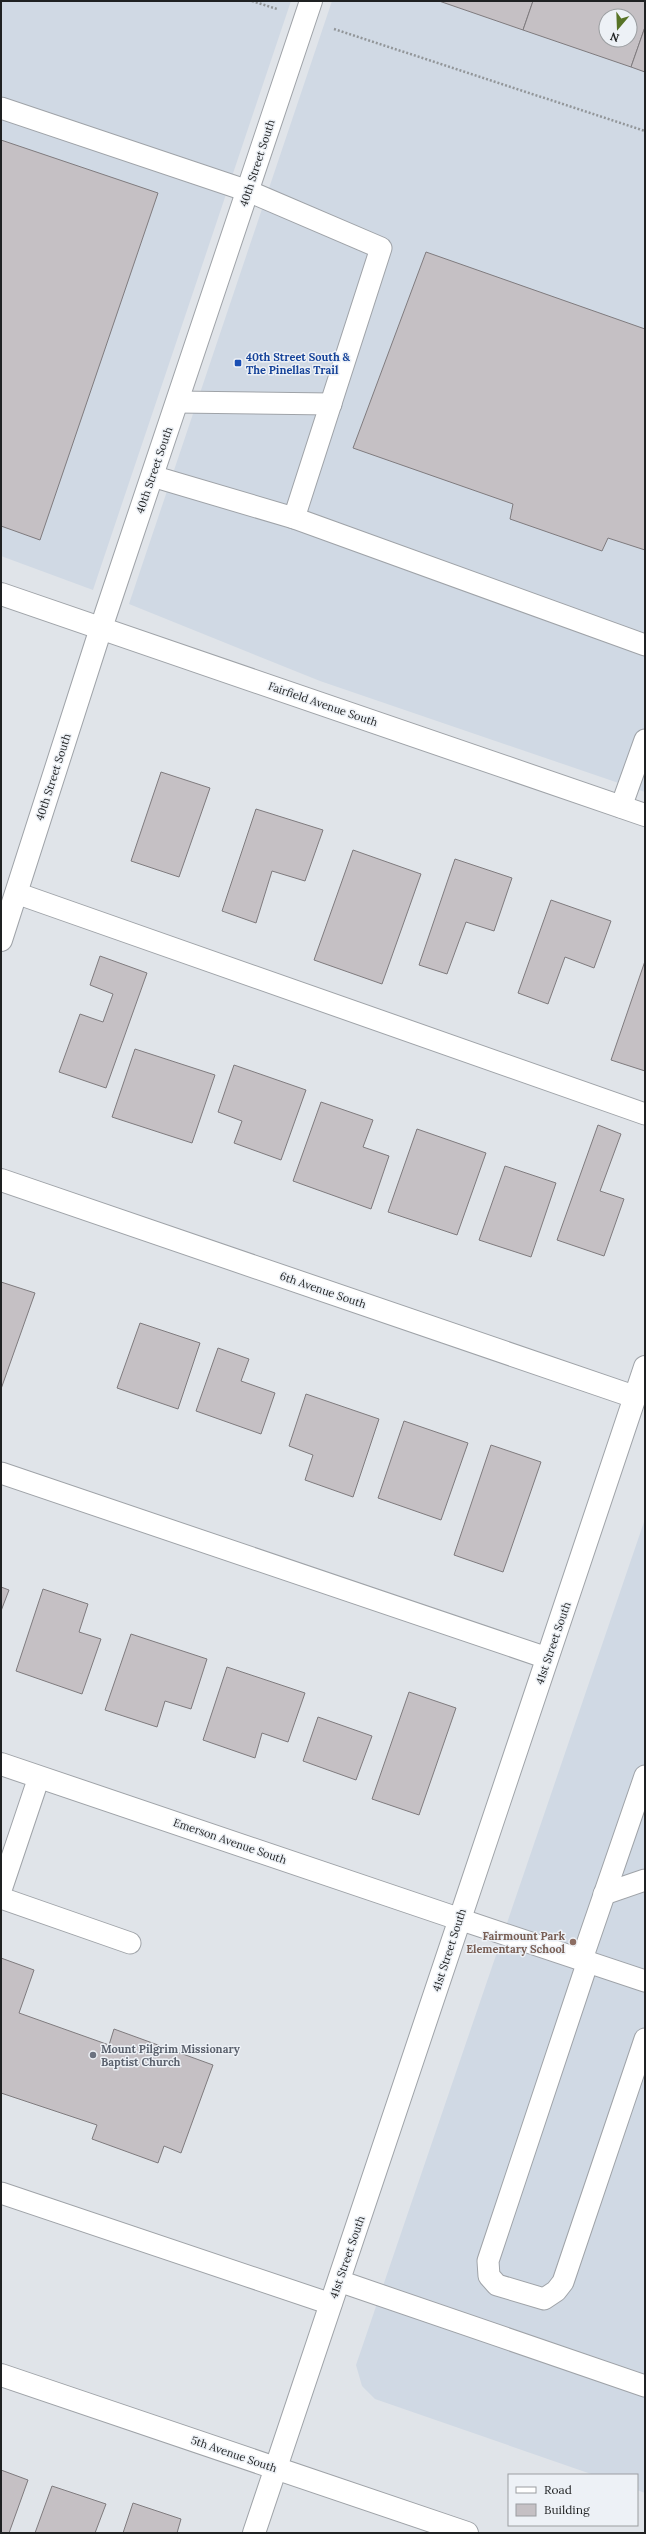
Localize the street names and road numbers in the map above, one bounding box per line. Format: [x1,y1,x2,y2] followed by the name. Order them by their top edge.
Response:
[236,117,278,208] street label: 40th Street South
[133,424,176,515] street label: 40th Street South
[266,679,380,729] street label: Fairfield Avenue South
[32,731,74,822] street label: 40th Street South
[278,1269,368,1311] street label: 6th Avenue South
[532,1600,574,1686] street label: 41st Street South
[172,1815,289,1867] street label: Emerson Avenue South
[429,1906,469,1993] street label: 41st Street South
[326,2214,368,2300] street label: 41st Street South
[189,2433,279,2475] street label: 5th Avenue South

